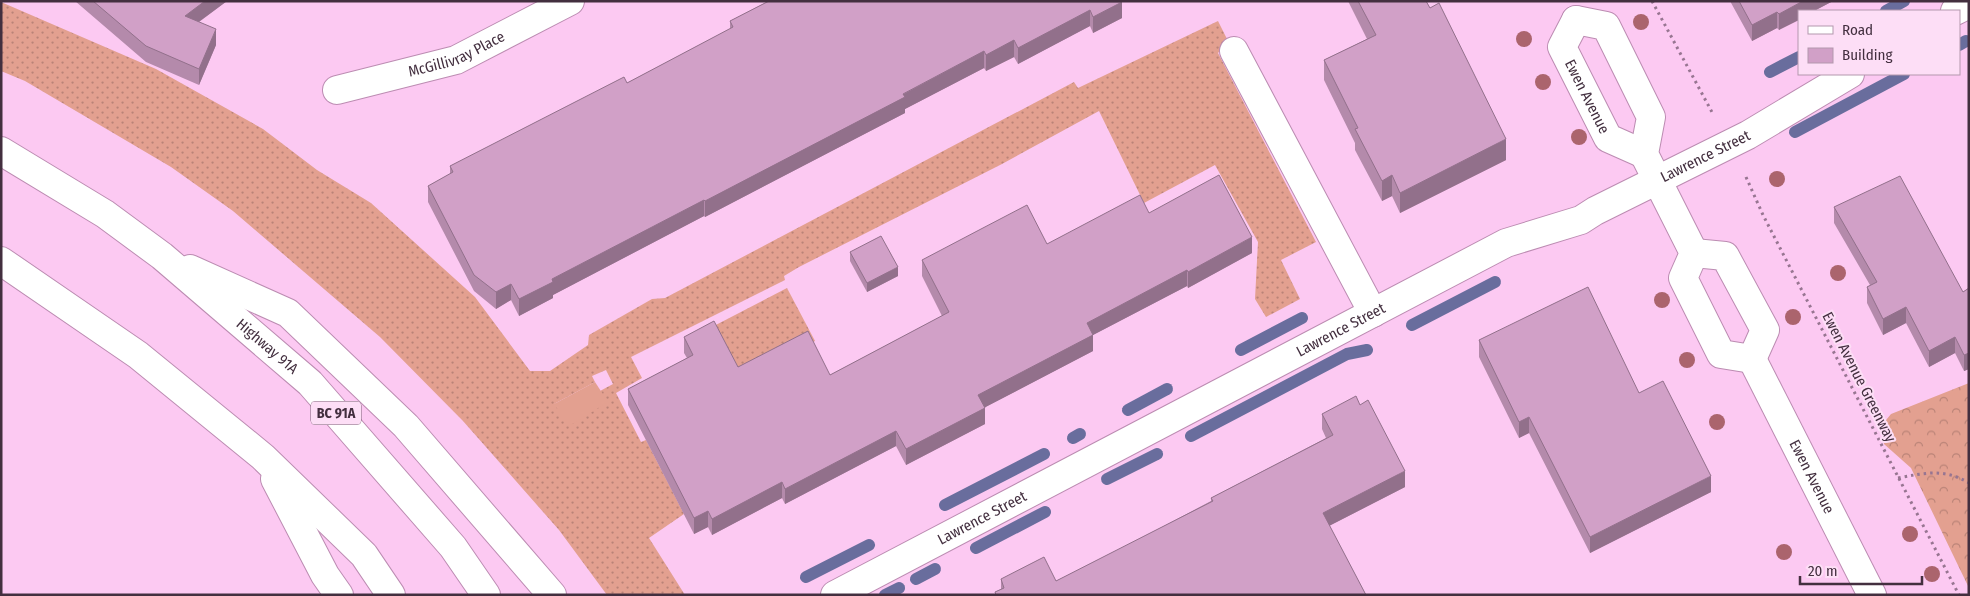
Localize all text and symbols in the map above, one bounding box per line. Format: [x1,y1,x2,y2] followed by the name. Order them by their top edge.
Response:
[1798,10,1960,75] legend
[1842,21,1873,39] text: Road
[406,27,508,81] street label: McGillivray Place
[1842,46,1893,64] text: Building
[1561,57,1613,137] street label: Ewen Avenue
[1658,126,1753,186] street label: Lawrence Street
[1293,299,1388,360] street label: Lawrence Street
[1818,309,1900,445] street label: Ewen Avenue Greenway
[233,315,302,378] street label: Highway 91A
[311,402,361,424] road number: BC 91A
[1786,437,1838,517] street label: Ewen Avenue
[934,487,1030,549] street label: Lawrence Street
[1800,554,1922,586] scale bar
[1808,562,1838,580] text: 20 m

